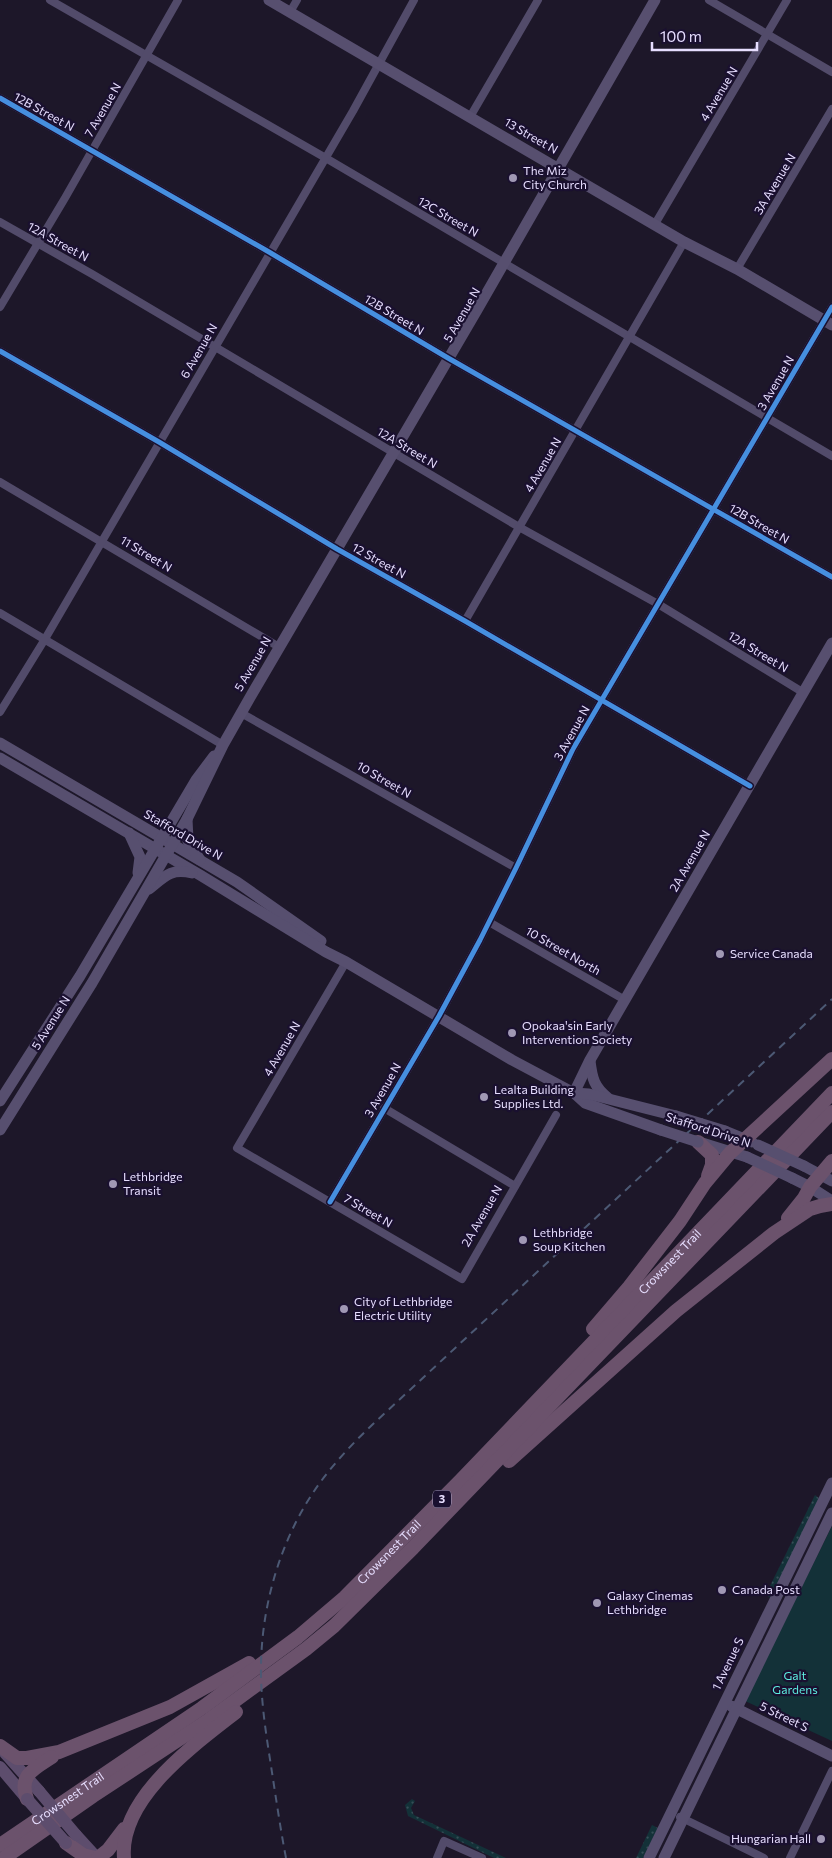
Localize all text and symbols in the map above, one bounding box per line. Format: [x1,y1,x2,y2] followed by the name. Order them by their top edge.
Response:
[652,20,757,52] scale bar
[660,27,702,45] text: 100 m
[696,64,740,123] street label: 4 Avenue N
[81,80,123,139] street label: 7 Avenue N
[12,89,77,134] street label: 12B Street N
[502,114,561,156] street label: 13 Street N
[750,151,798,216] street label: 3A Avenue N
[523,163,587,191] place label: The Miz City Church
[507,172,519,184] marker: The Miz City Church
[416,193,481,239] street label: 12C Street N
[26,219,91,264] street label: 12A Street N
[440,285,482,344] street label: 5 Avenue N
[362,291,427,337] street label: 12B Street N
[177,321,219,380] street label: 6 Avenue N
[754,353,796,412] street label: 3 Avenue N
[375,424,440,471] street label: 12A Street N
[521,435,563,494] street label: 4 Avenue N
[727,500,792,546] street label: 12B Street N
[118,532,175,574] street label: 11 Street N
[350,540,409,581] street label: 12 Street N
[726,628,791,675] street label: 12A Street N
[231,634,273,693] street label: 5 Avenue N
[550,703,592,762] street label: 3 Avenue N
[355,758,414,800] street label: 10 Street N
[142,806,225,862] street label: Stafford Drive N
[666,827,712,894] street label: 2A Avenue N
[523,923,604,977] street label: 10 Street North
[730,946,813,960] place label: Service Canada
[714,948,726,960] marker: Service Canada
[28,993,72,1052] street label: 5 Avenue N
[522,1018,632,1046] place label: Opokaa'sin Early Intervention Society
[260,1019,302,1078] street label: 4 Avenue N
[506,1027,518,1039] marker: Opokaa'sin Early Intervention Society
[361,1060,403,1119] street label: 3 Avenue N
[494,1082,574,1110] place label: Lealta Building Supplies Ltd.
[478,1091,490,1103] marker: Lealta Building Supplies Ltd.
[664,1109,752,1149] street label: Stafford Drive N
[123,1169,183,1197] place label: Lethbridge Transit
[107,1178,119,1190] marker: Lethbridge Transit
[458,1182,504,1249] street label: 2A Avenue N
[342,1191,395,1230] street label: 7 Street N
[533,1225,605,1253] place label: Lethbridge Soup Kitchen
[635,1226,704,1297] street label: Crowsnest Trail
[517,1234,529,1246] marker: Lethbridge Soup Kitchen
[354,1294,452,1322] place label: City of Lethbridge Electric Utility
[338,1303,350,1315] marker: City of Lethbridge Electric Utility
[433,1490,451,1508] road number: 3
[354,1517,423,1587] street label: Crowsnest Trail
[732,1582,800,1596] place label: Canada Post
[716,1584,728,1596] marker: Canada Post
[607,1588,693,1616] place label: Galaxy Cinemas Lethbridge
[591,1597,603,1609] marker: Galaxy Cinemas Lethbridge
[708,1635,746,1692] street label: 1 Avenue S
[772,1668,818,1696] park label: Galt Gardens
[758,1698,811,1734] street label: 5 Street S
[28,1769,106,1828] street label: Crowsnest Trail
[731,1831,811,1845] place label: Hungarian Hall
[815,1833,827,1845] marker: Hungarian Hall

